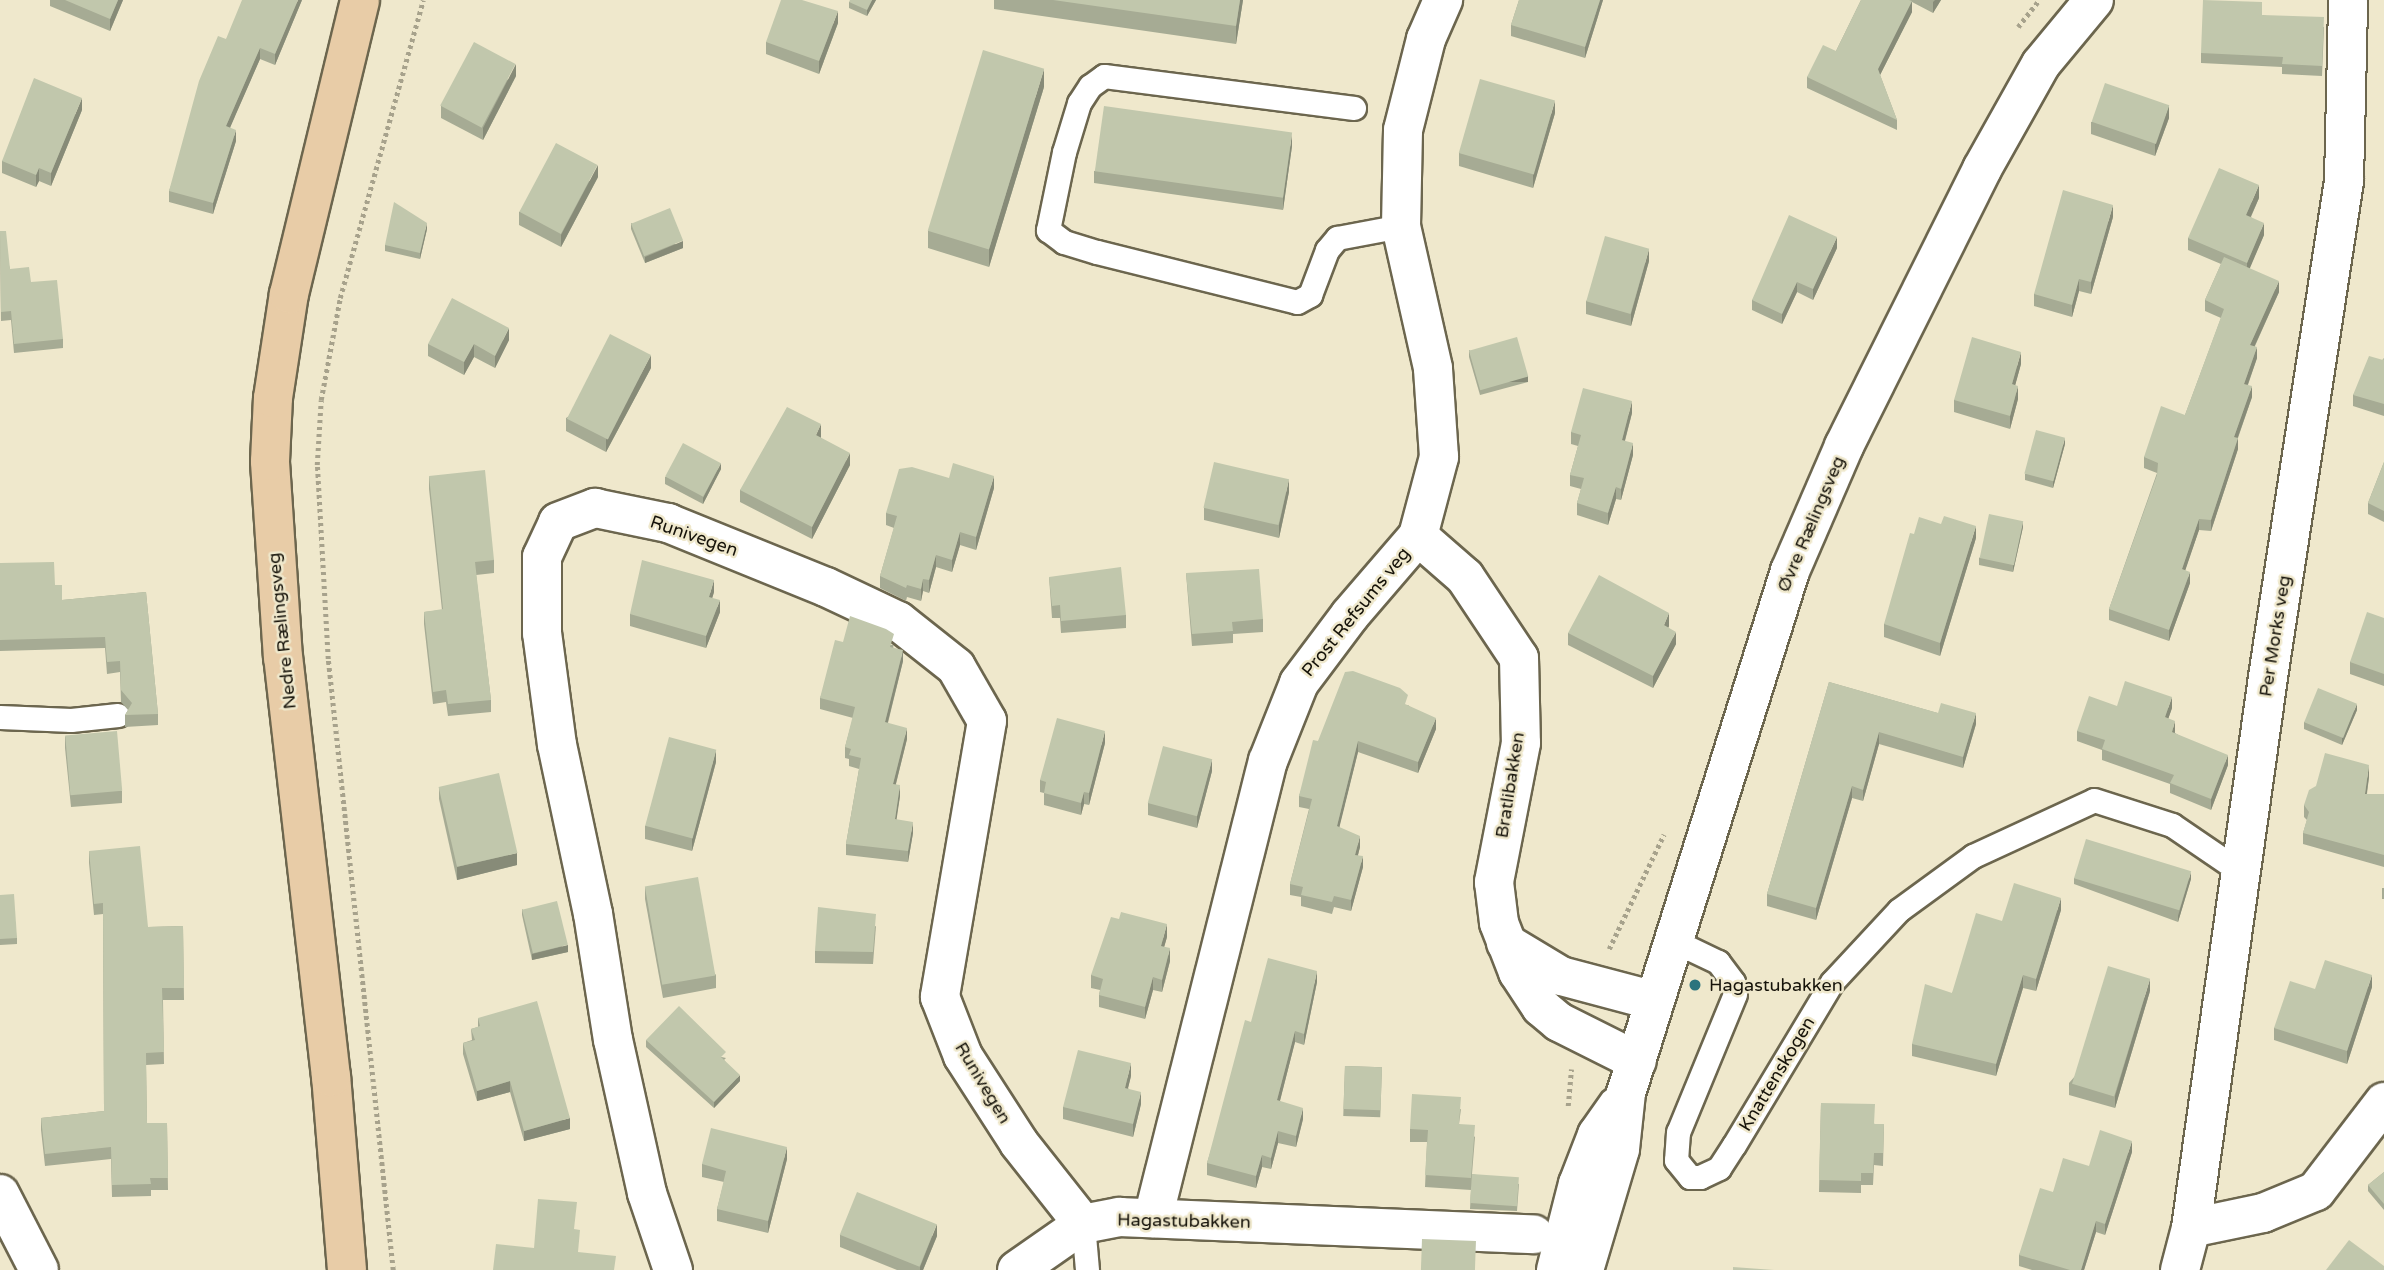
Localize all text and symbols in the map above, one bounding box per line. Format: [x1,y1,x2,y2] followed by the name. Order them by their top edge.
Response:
[1773,453,1849,595] street label: Øvre Rælingsveg
[647,511,741,561] street label: Runivegen
[1297,543,1415,681] street label: Prost Refsums veg
[263,552,301,710] street label: Nedre Rælingsveg
[2255,574,2295,698] street label: Per Morks veg
[1491,730,1529,840] street label: Bratlibakken
[1709,974,1843,996] place label: Hagastubakken
[1687,977,1703,993] marker: Hagastubakken
[1734,1013,1820,1135] street label: Knattenskogen
[950,1038,1016,1128] street label: Runivegen
[1117,1209,1251,1233] street label: Hagastubakken

